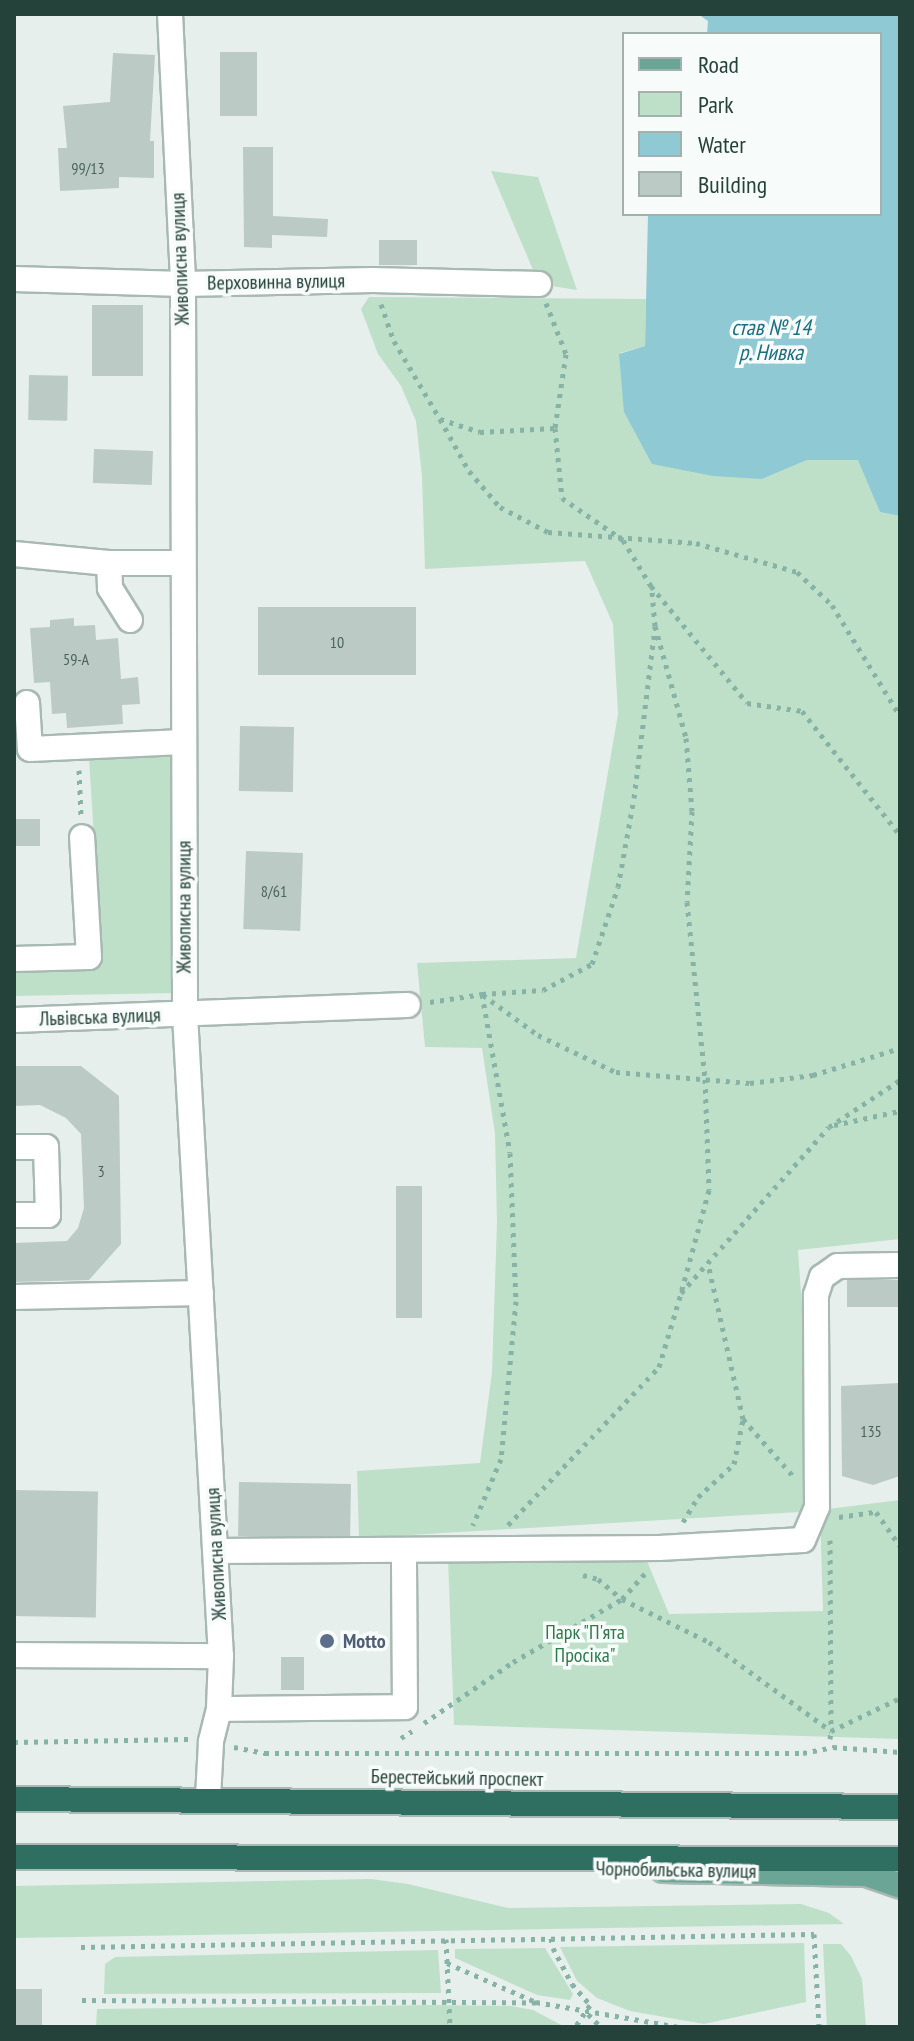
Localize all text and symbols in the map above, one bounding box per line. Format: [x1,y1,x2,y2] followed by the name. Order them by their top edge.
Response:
[622,32,882,216] legend
[698,49,739,80] text: Road
[698,89,734,120] text: Park
[698,129,746,160] text: Water
[71,158,105,178] house number: 99/13
[698,169,767,200] text: Building
[166,192,194,326] street label: Живописна вулиця
[207,269,345,295] street label: Верховинна вулиця
[731,314,811,366] water label: став № 14 р. Нивка
[330,632,344,652] house number: 10
[63,649,89,669] house number: 59-А
[172,841,196,973] street label: Живописна вулиця
[261,881,287,901] house number: 8/61
[39,1003,161,1031] street label: Львівська вулиця
[97,1161,105,1181] house number: 3
[860,1421,882,1441] house number: 135
[201,1487,231,1621] street label: Живописна вулиця
[545,1621,625,1668] park label: Парк "П'ята Просіка"
[343,1629,386,1653] place label: Motto
[318,1632,336,1650] marker: Motto
[371,1764,543,1792] street label: Берестейський проспект
[595,1857,757,1883] street label: Чорнобильська вулиця

